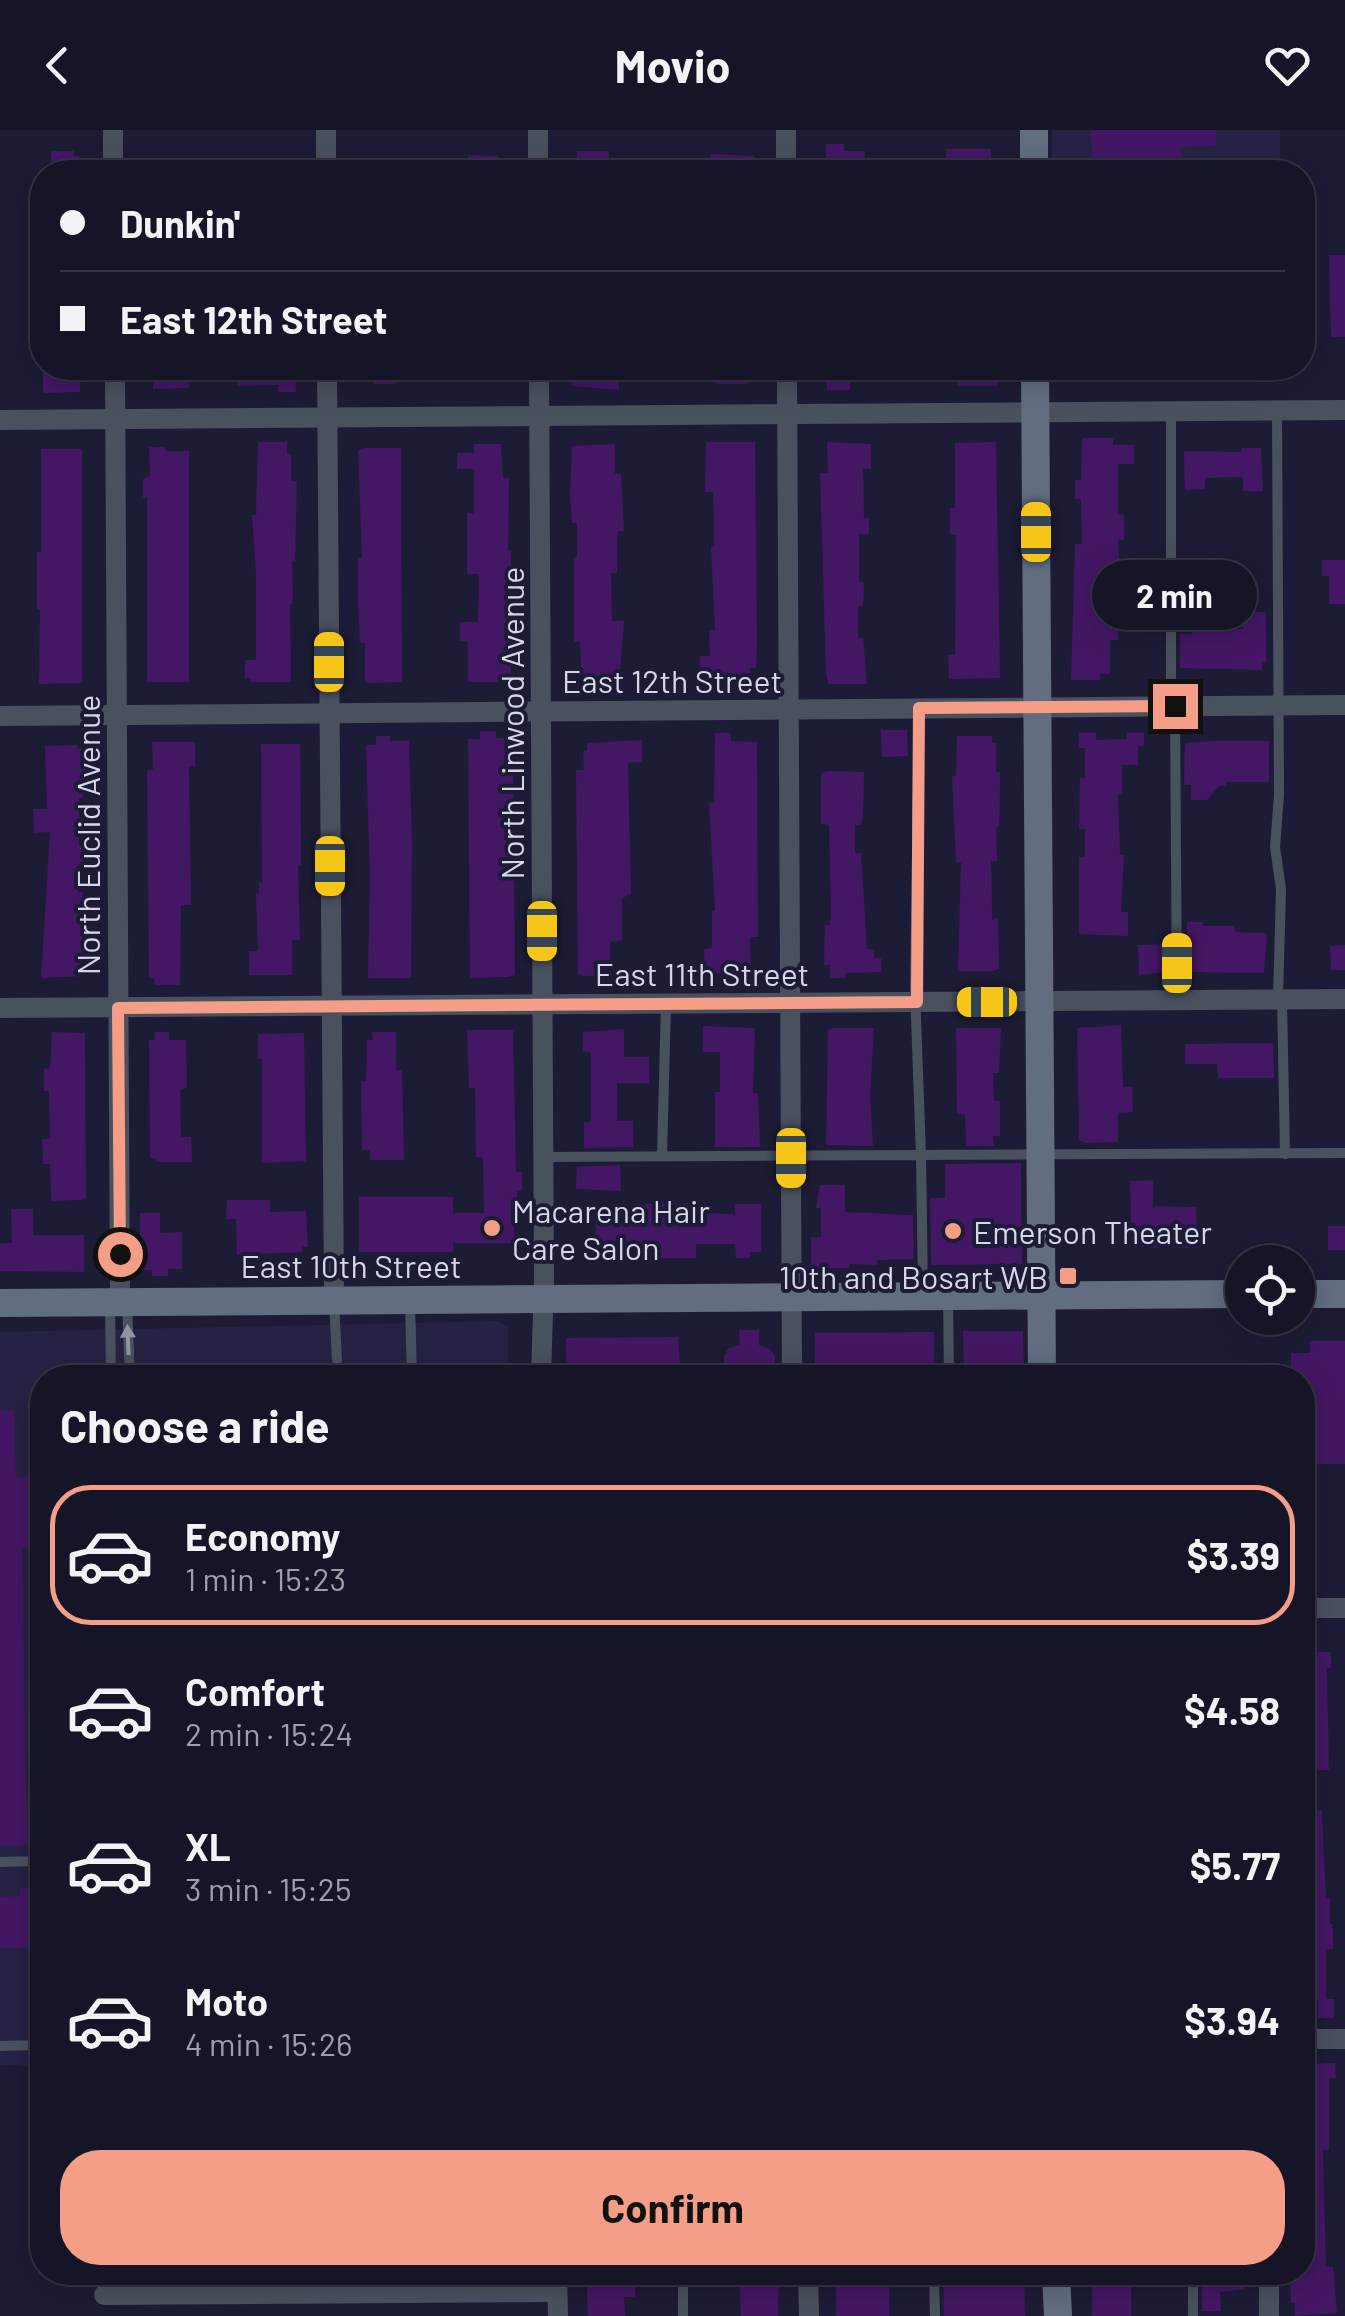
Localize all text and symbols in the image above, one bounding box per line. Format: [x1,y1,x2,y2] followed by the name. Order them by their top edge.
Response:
[30,38,85,93] icon: back
[615,38,730,92] text: Movio
[1260,38,1315,93] icon: heart
[120,200,240,246] text: Dunkin'
[120,296,387,342] text: East 12th Street
[1021,502,1051,562] car
[1092,561,1258,631] callout: 2 min
[492,567,530,879] street label: North Linwood Avenue
[1136,576,1213,614] text: 2 min
[314,632,344,692] car
[562,661,782,699] street label: East 12th Street
[1153,684,1198,729] route end
[68,695,106,975] street label: North Euclid Avenue
[315,836,345,896] car
[527,901,557,961] car
[1162,933,1192,993] car
[595,954,809,992] street label: East 11th Street
[957,987,1017,1017] car
[776,1128,806,1188] car
[512,1191,710,1266] place label: Macarena Hair Care Salon
[973,1212,1212,1250] place label: Emerson Theater
[481,1217,503,1239] marker: Macarena Hair Care Salon
[942,1220,964,1242] marker: Emerson Theater
[98,1232,143,1277] route start
[1225,1245,1315,1335] map controls
[1225,1245,1315,1335] button: locate
[240,1246,462,1284] street label: East 10th Street
[779,1257,1048,1295] place label: 10th and Bosart WB
[1057,1265,1079,1287] marker: 10th and Bosart WB
[120,1323,136,1355] one-way arrow
[60,1398,330,1452] text: Choose a ride
[65,1510,155,1600] icon: car
[185,1513,340,1559] text: Economy
[1187,1532,1280,1578] text: $3.39
[185,1559,346,1597] text: 1 min · 15:23
[65,1665,155,1755] icon: car
[185,1668,325,1714] text: Comfort
[1184,1687,1280,1733] text: $4.58
[185,1714,353,1752] text: 2 min · 15:24
[65,1820,155,1910] icon: car
[185,1823,231,1869] text: XL
[1190,1842,1280,1888] text: $5.77
[185,1869,351,1907] text: 3 min · 15:25
[65,1975,155,2065] icon: car
[185,1978,268,2024] text: Moto
[1184,1997,1280,2043] text: $3.94
[185,2024,353,2062] text: 4 min · 15:26
[60,2150,1285,2265] button: Confirm

